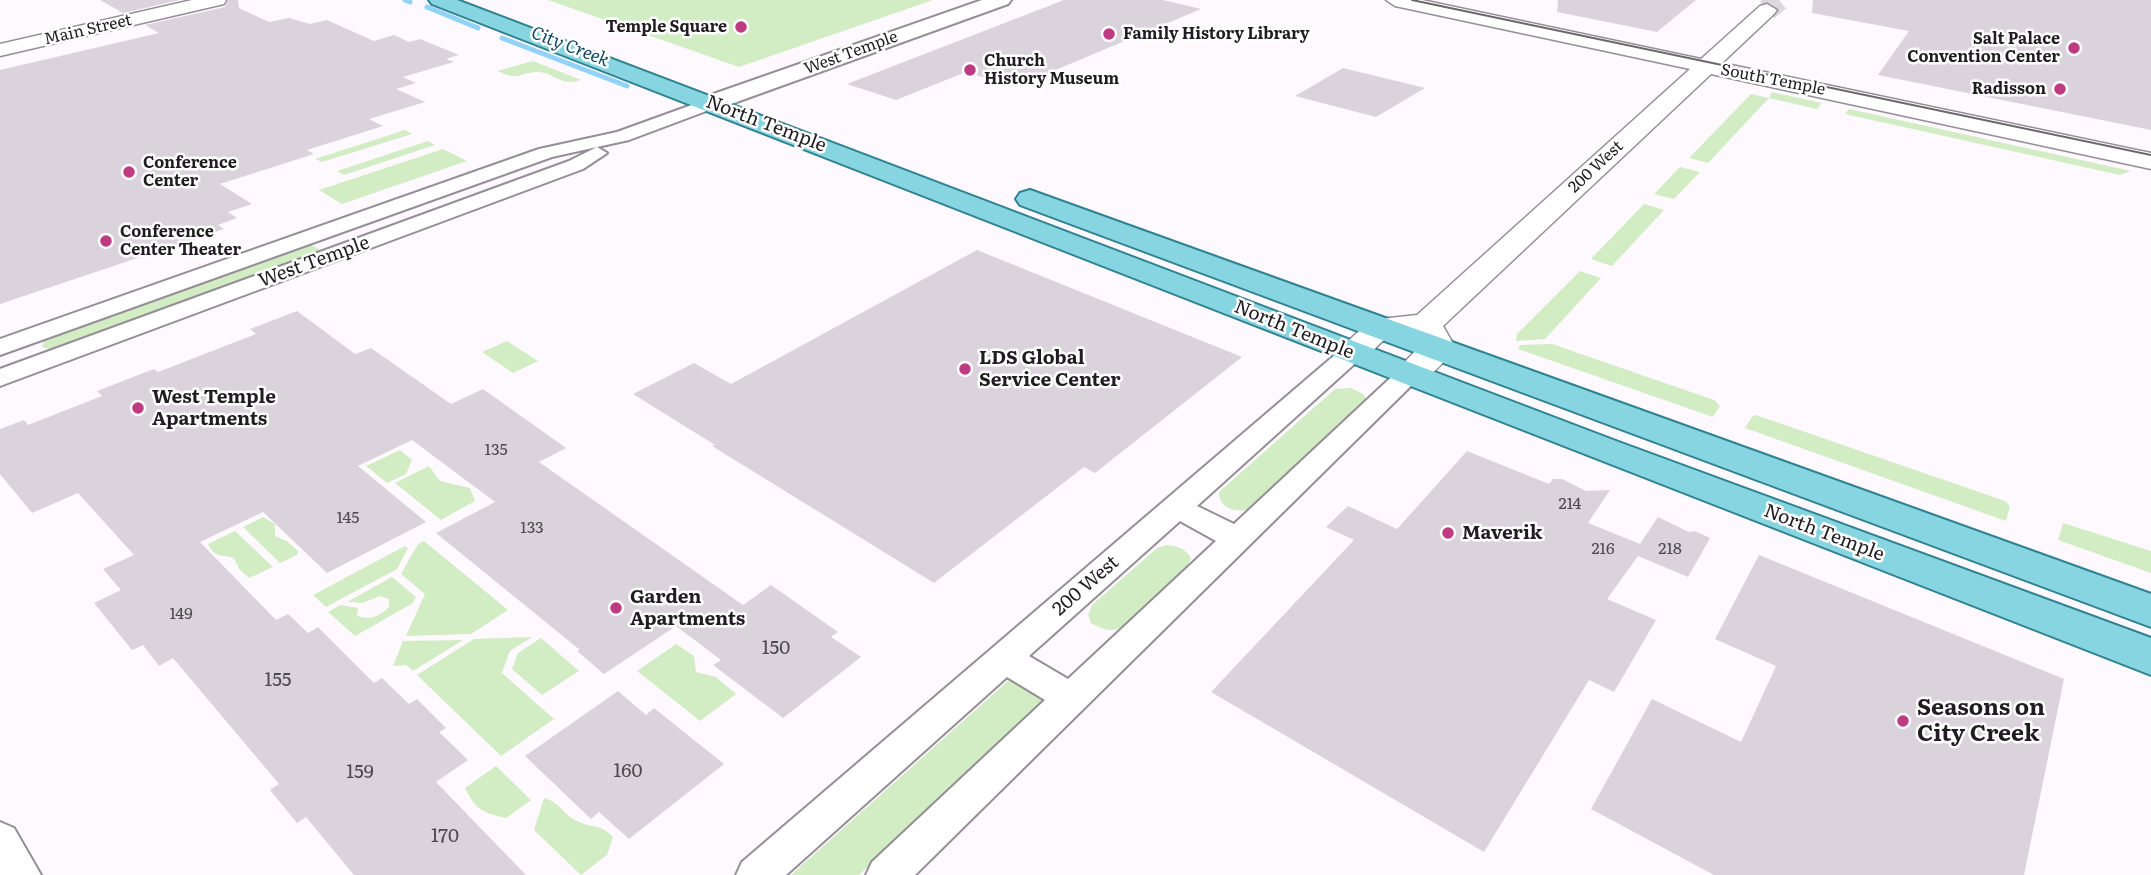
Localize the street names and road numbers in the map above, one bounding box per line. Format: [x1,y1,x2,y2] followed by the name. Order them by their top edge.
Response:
[42,11,134,49] street label: Main Street
[802,27,900,79] street label: West Temple
[1719,60,1827,100] street label: South Temple
[703,91,829,157] street label: North Temple
[1565,137,1627,197] street label: 200 West
[255,231,373,293] street label: West Temple
[1231,296,1357,364] street label: North Temple
[1761,500,1887,566] street label: North Temple
[1048,551,1124,621] street label: 200 West

